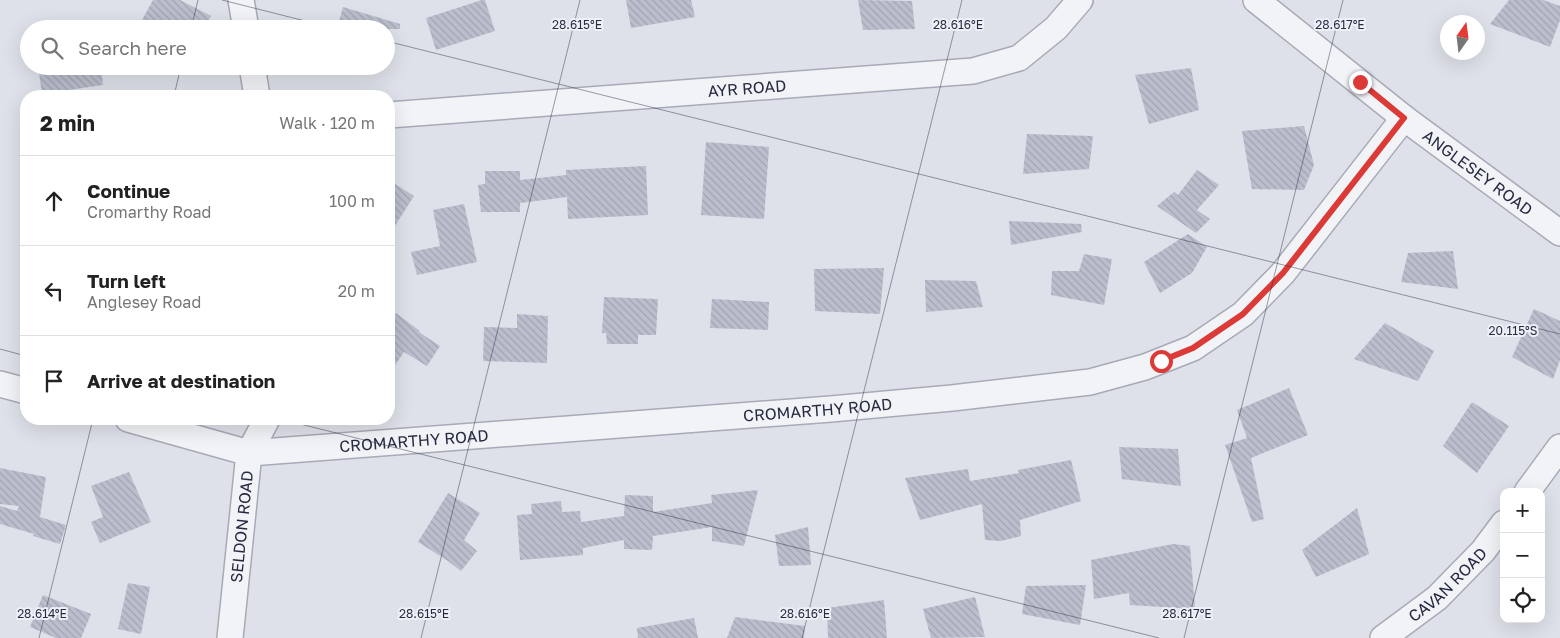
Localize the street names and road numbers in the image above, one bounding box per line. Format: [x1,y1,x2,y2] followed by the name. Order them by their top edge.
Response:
[707,75,787,101] street label: AYR ROAD
[1419,125,1537,220] street label: ANGLESEY ROAD
[742,393,893,426] street label: CROMARTHY ROAD
[339,425,489,456] street label: CROMARTHY ROAD
[226,469,257,584] street label: SELDON ROAD
[1404,543,1491,626] street label: CAVAN ROAD

